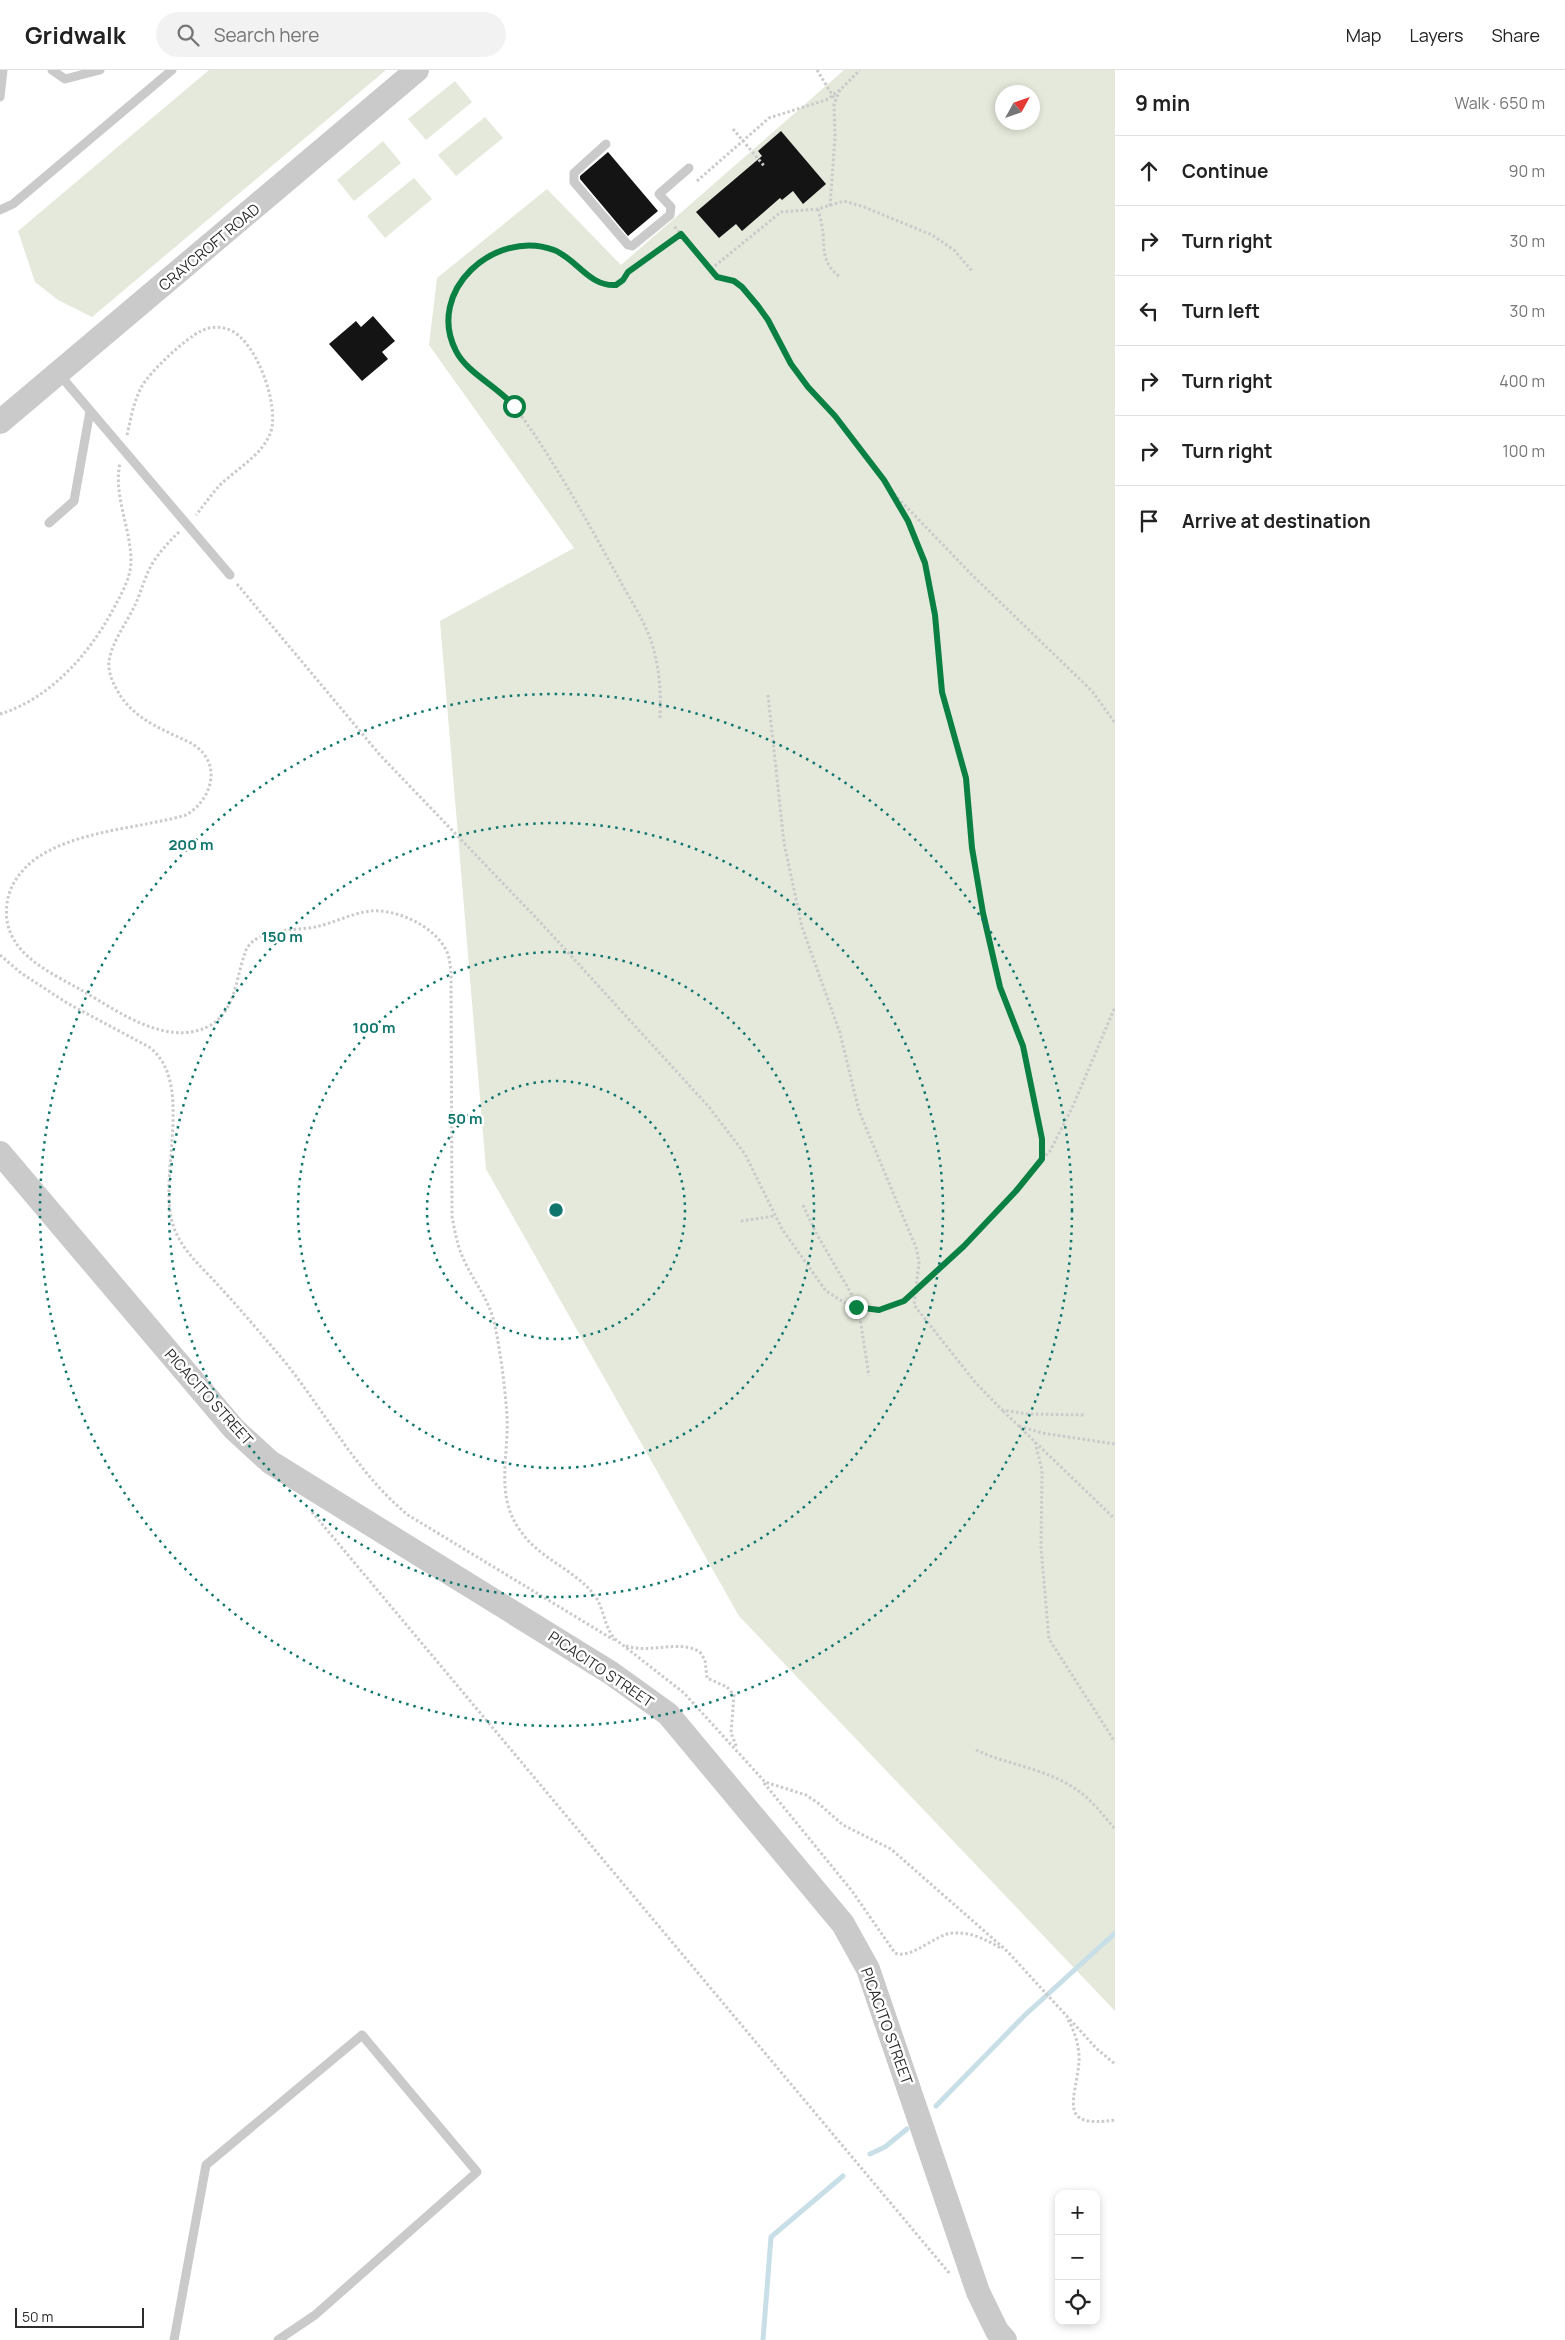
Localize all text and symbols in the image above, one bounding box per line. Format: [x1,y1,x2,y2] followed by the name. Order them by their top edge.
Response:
[156,12,506,57] search box
[25,18,126,51] text: Gridwalk
[174,21,202,49] icon: search
[214,22,319,48] text: Search here
[1346,23,1381,47] text: Map
[1409,23,1463,47] text: Layers
[1491,23,1540,47] text: Share
[995,85,1040,130] north arrow
[1135,89,1190,117] text: 9 min
[1454,92,1545,114] text: Walk · 650 m
[1135,157,1163,185] icon: ahead
[1182,158,1268,184] text: Continue
[1509,160,1545,182] text: 90 m
[154,198,264,296] street label: CRAYCROFT ROAD
[1135,227,1163,255] icon: right
[1182,228,1272,254] text: Turn right
[1510,230,1545,252] text: 30 m
[1135,297,1163,325] icon: left
[1182,298,1260,324] text: Turn left
[1510,300,1545,322] text: 30 m
[1135,367,1163,395] icon: right
[1182,368,1272,394] text: Turn right
[1499,370,1545,392] text: 400 m
[503,395,526,418] route start
[1135,437,1163,465] icon: right
[1182,438,1272,464] text: Turn right
[1502,440,1545,462] text: 100 m
[1135,507,1163,535] icon: arrive
[1182,508,1371,534] text: Arrive at destination
[168,834,214,855] text: 200 m
[261,926,303,947] text: 150 m
[353,1017,395,1038] text: 100 m
[447,1108,483,1129] text: 50 m
[547,1201,565,1219] centre of rings
[845,1296,868,1319] route end
[160,1344,258,1450] street label: PICACITO STREET
[544,1626,658,1712] street label: PICACITO STREET
[856,1965,918,2087] street label: PICACITO STREET
[1055,2190,1100,2325] map controls
[1055,2190,1100,2235] button: +
[1055,2235,1100,2280] button: −
[1055,2280,1100,2325] button: locate
[15,2305,144,2328] scale bar
[22,2307,53,2326] text: 50 m

